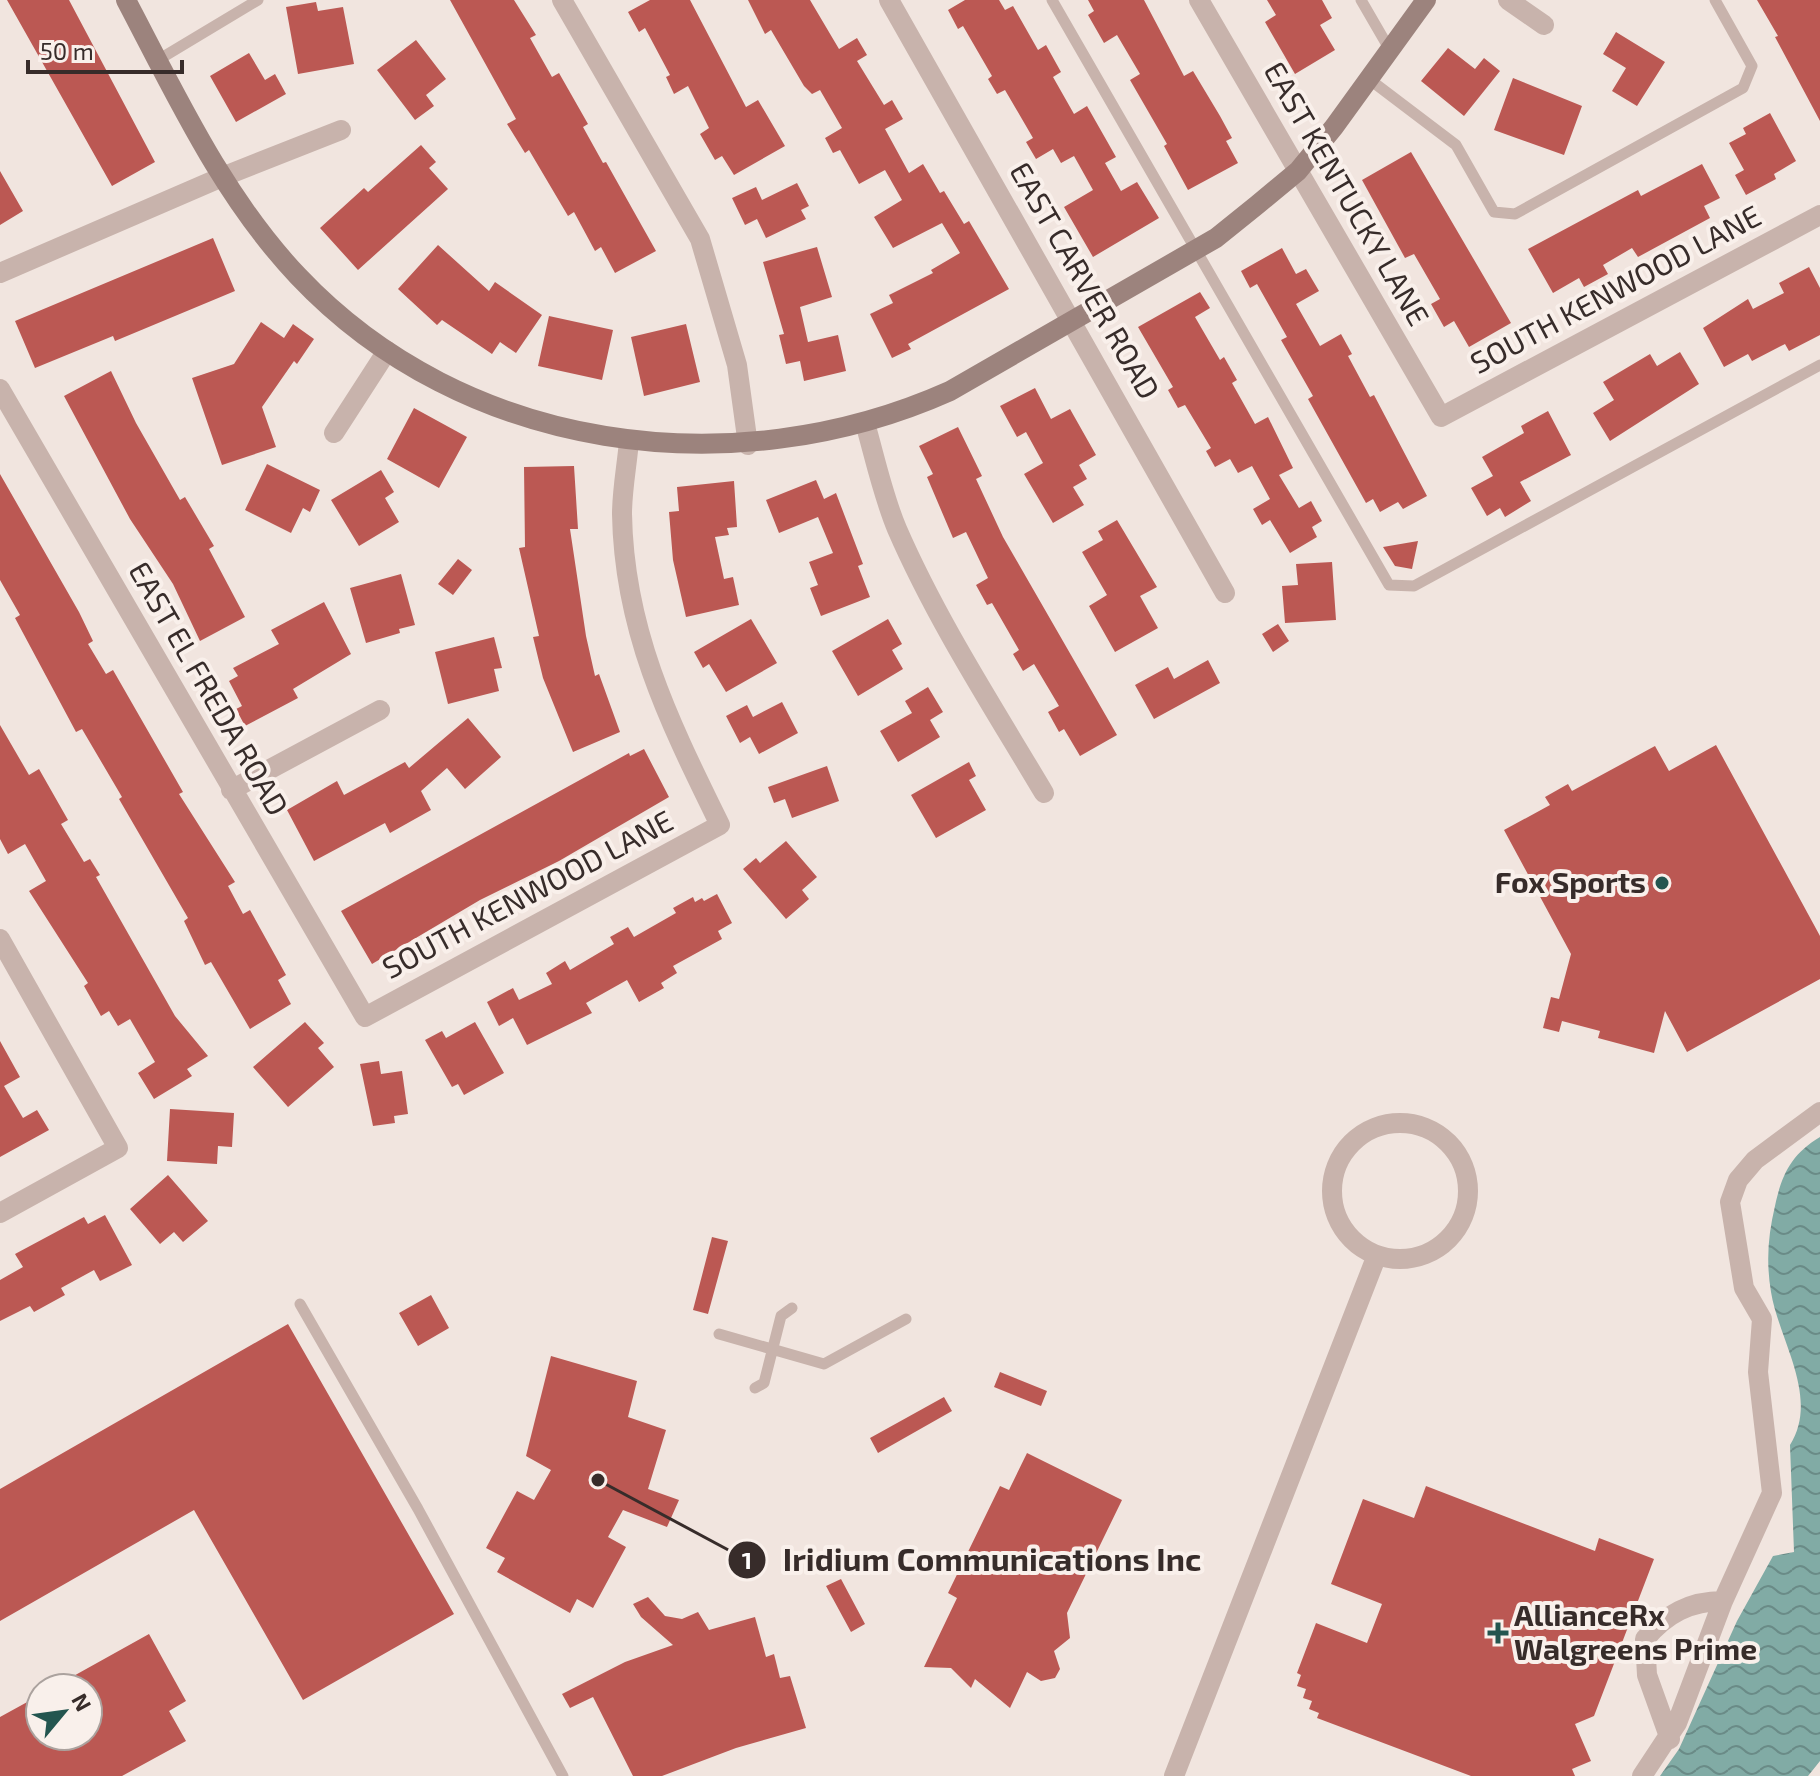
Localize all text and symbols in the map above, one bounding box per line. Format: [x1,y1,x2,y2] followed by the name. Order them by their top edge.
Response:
[28,24,182,74] scale bar
[40,36,94,65] text: 50 m
[1258,55,1438,331] street label: EAST KENTUCKY LANE
[1003,155,1168,405] street label: EAST CARVER ROAD
[1464,196,1766,380] street label: SOUTH KENWOOD LANE
[122,555,297,821] street label: EAST EL FREDA ROAD
[376,801,678,985] street label: SOUTH KENWOOD LANE
[1495,863,1646,899] place label: Fox Sports
[1653,874,1671,892] marker: Fox Sports
[727,1532,1217,1588] callout: Iridium Communications Inc
[783,1539,1201,1577] text: Iridium Communications Inc
[742,1545,752,1574] text: 1
[1514,1596,1757,1666] place label: AllianceRx Walgreens Prime
[1489,1624,1507,1642] marker: AllianceRx Walgreens Prime
[24,1672,104,1752] north arrow
[67,1689,98,1715] text: N

